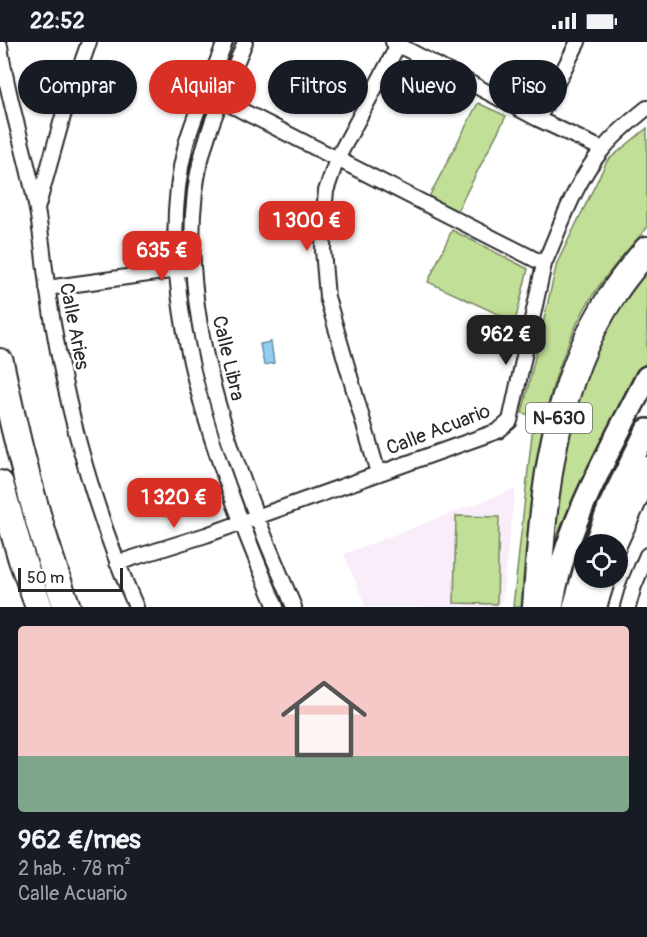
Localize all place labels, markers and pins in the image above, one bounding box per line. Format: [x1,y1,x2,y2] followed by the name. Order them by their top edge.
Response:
[252,201,362,252] pin: 1 300 €
[120,231,204,282] pin: 635 €
[464,315,548,366] pin: 962 €
[119,478,229,529] pin: 1 320 €

